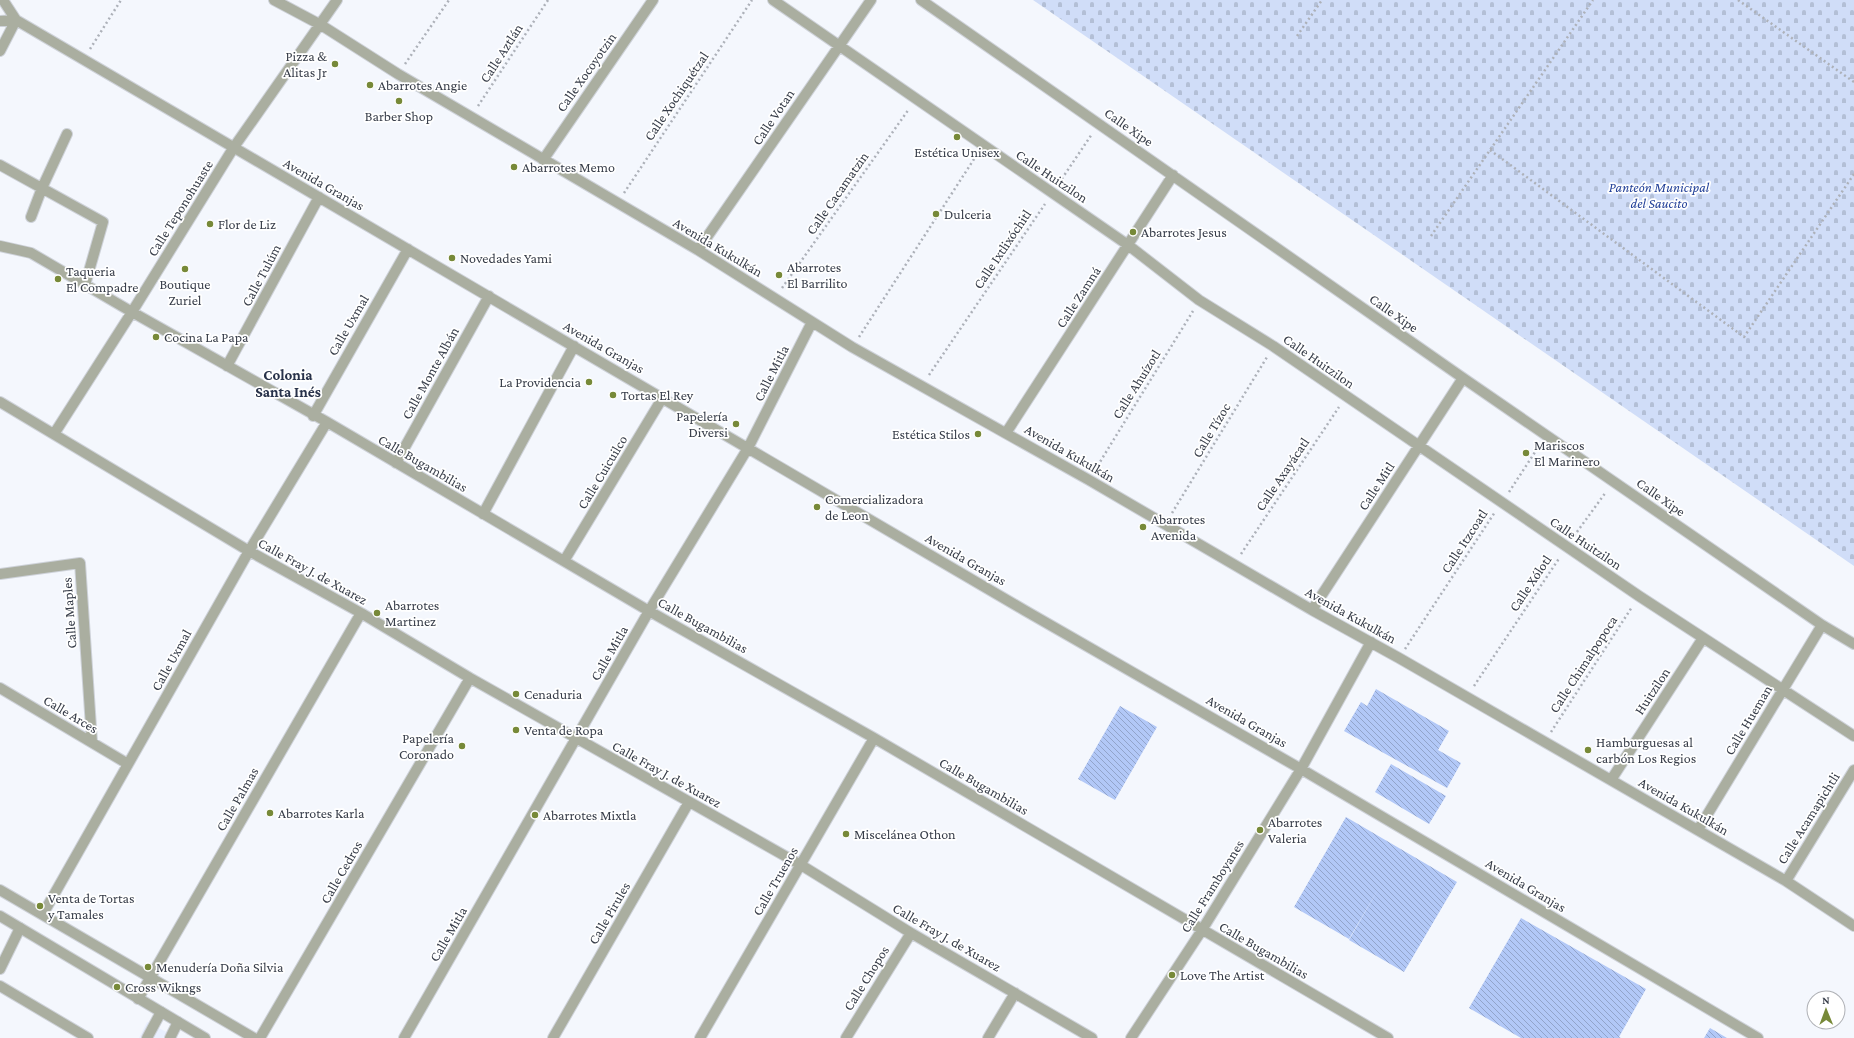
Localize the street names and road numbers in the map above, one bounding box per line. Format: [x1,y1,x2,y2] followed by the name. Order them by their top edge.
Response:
[476,20,526,85] street label: Calle Aztlán
[553,29,620,115] street label: Calle Xocoyotzin
[640,48,712,143] street label: Calle Xochiquétzal
[749,86,798,148] street label: Calle Votan
[1102,104,1156,150] street label: Calle Xipe
[1013,146,1091,206] street label: Calle Huitzilon
[803,148,872,237] street label: Calle Cacamatzin
[280,154,367,214] street label: Avenida Granjas
[144,157,216,259] street label: Calle Teponohuaste
[970,206,1035,292] street label: Calle Ixtlixóchitl
[670,214,766,280] street label: Avenida Kukulkán
[238,241,284,309] street label: Calle Tulúm
[1052,263,1104,331] street label: Calle Zamná
[1367,290,1421,336] street label: Calle Xipe
[324,291,372,358] street label: Calle Uxmal
[560,317,647,377] street label: Avenida Granjas
[398,324,462,422] street label: Calle Monte Albán
[1280,331,1358,392] street label: Calle Huitzilon
[750,342,792,404] street label: Calle Mitla
[1108,346,1164,422] street label: Calle Ahuízotl
[1188,400,1234,460] street label: Calle Tízoc
[1022,421,1118,486] street label: Avenida Kukulkán
[375,431,471,495] street label: Calle Bugambilias
[574,432,630,512] street label: Calle Cuicuilco
[1252,434,1312,514] street label: Calle Axayácatl
[1354,459,1398,513] street label: Calle Mitl
[1634,474,1688,520] street label: Calle Xipe
[1437,506,1491,576] street label: Calle Itzcoatl
[1547,513,1625,573] street label: Calle Huitzilon
[922,529,1009,589] street label: Avenida Granjas
[256,534,370,608] street label: Calle Fray J. de Xuarez
[1505,552,1555,614] street label: Calle Xólotl
[59,577,79,649] street label: Calle Maples
[1303,583,1400,647] street label: Avenida Kukulkán
[655,594,751,656] street label: Calle Bugambilias
[1546,612,1621,716] street label: Calle Chimalpopoca
[587,622,631,683] street label: Calle Mitla
[148,626,195,693] street label: Calle Uxmal
[1631,664,1673,717] street label: Huitzilon
[1721,682,1775,758] street label: Calle Hueman
[41,691,101,737] street label: Calle Arces
[1203,691,1290,751] street label: Avenida Granjas
[610,737,724,811] street label: Calle Fray J. de Xuarez
[936,754,1032,818] street label: Calle Bugambilias
[212,764,262,834] street label: Calle Palmas
[1773,769,1843,867] street label: Calle Acamapichtli
[1636,774,1732,839] street label: Avenida Kukulkán
[1177,837,1247,935] street label: Calle Framboyanes
[317,838,365,906] street label: Calle Cedros
[749,844,801,918] street label: Calle Truenos
[1482,855,1569,916] street label: Avenida Granjas
[585,879,633,947] street label: Calle Pirules
[890,900,1004,975] street label: Calle Fray J. de Xuarez
[426,903,470,964] street label: Calle Mitla
[1216,918,1312,982] street label: Calle Bugambilias
[840,943,892,1013] street label: Calle Chopos

